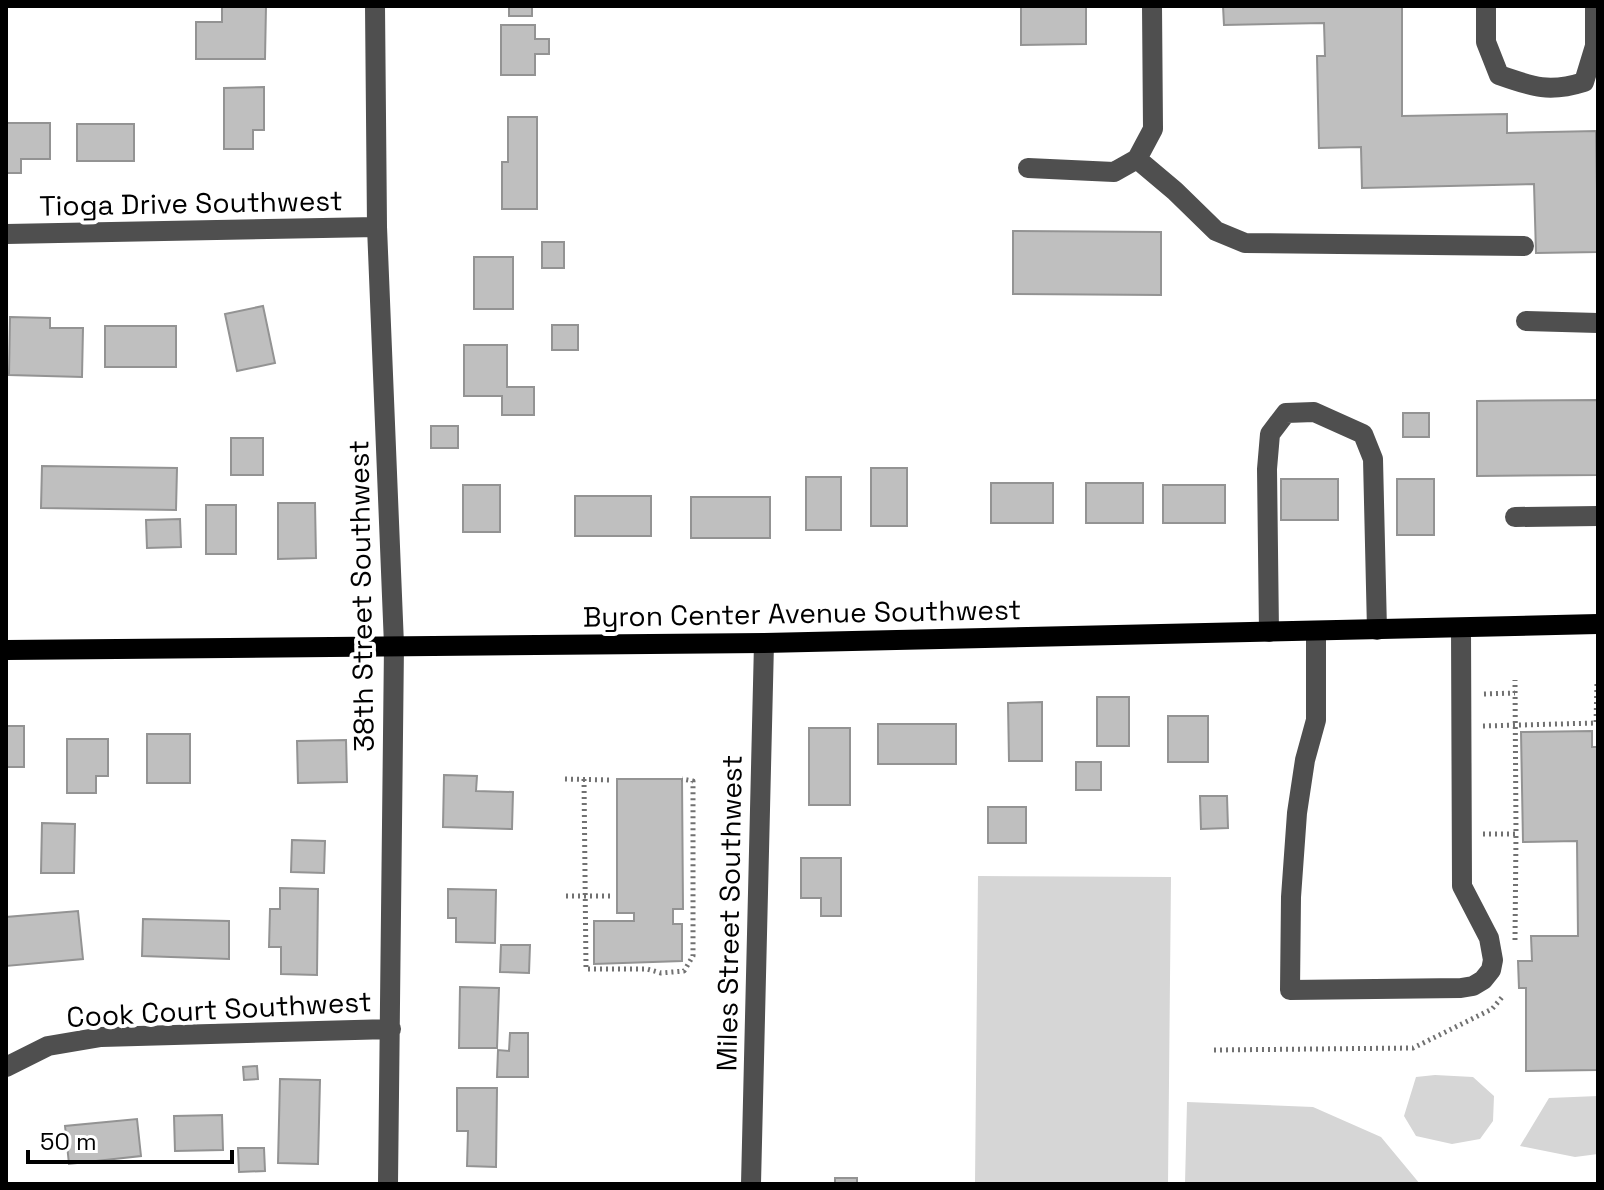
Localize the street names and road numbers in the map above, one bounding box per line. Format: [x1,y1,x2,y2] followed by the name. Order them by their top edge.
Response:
[39,182,343,224] street label: Tioga Drive Southwest
[340,440,382,752] street label: 38th Street Southwest
[582,591,1022,635] street label: Byron Center Avenue Southwest
[708,754,750,1072] street label: Miles Street Southwest
[66,983,372,1035] street label: Cook Court Southwest

